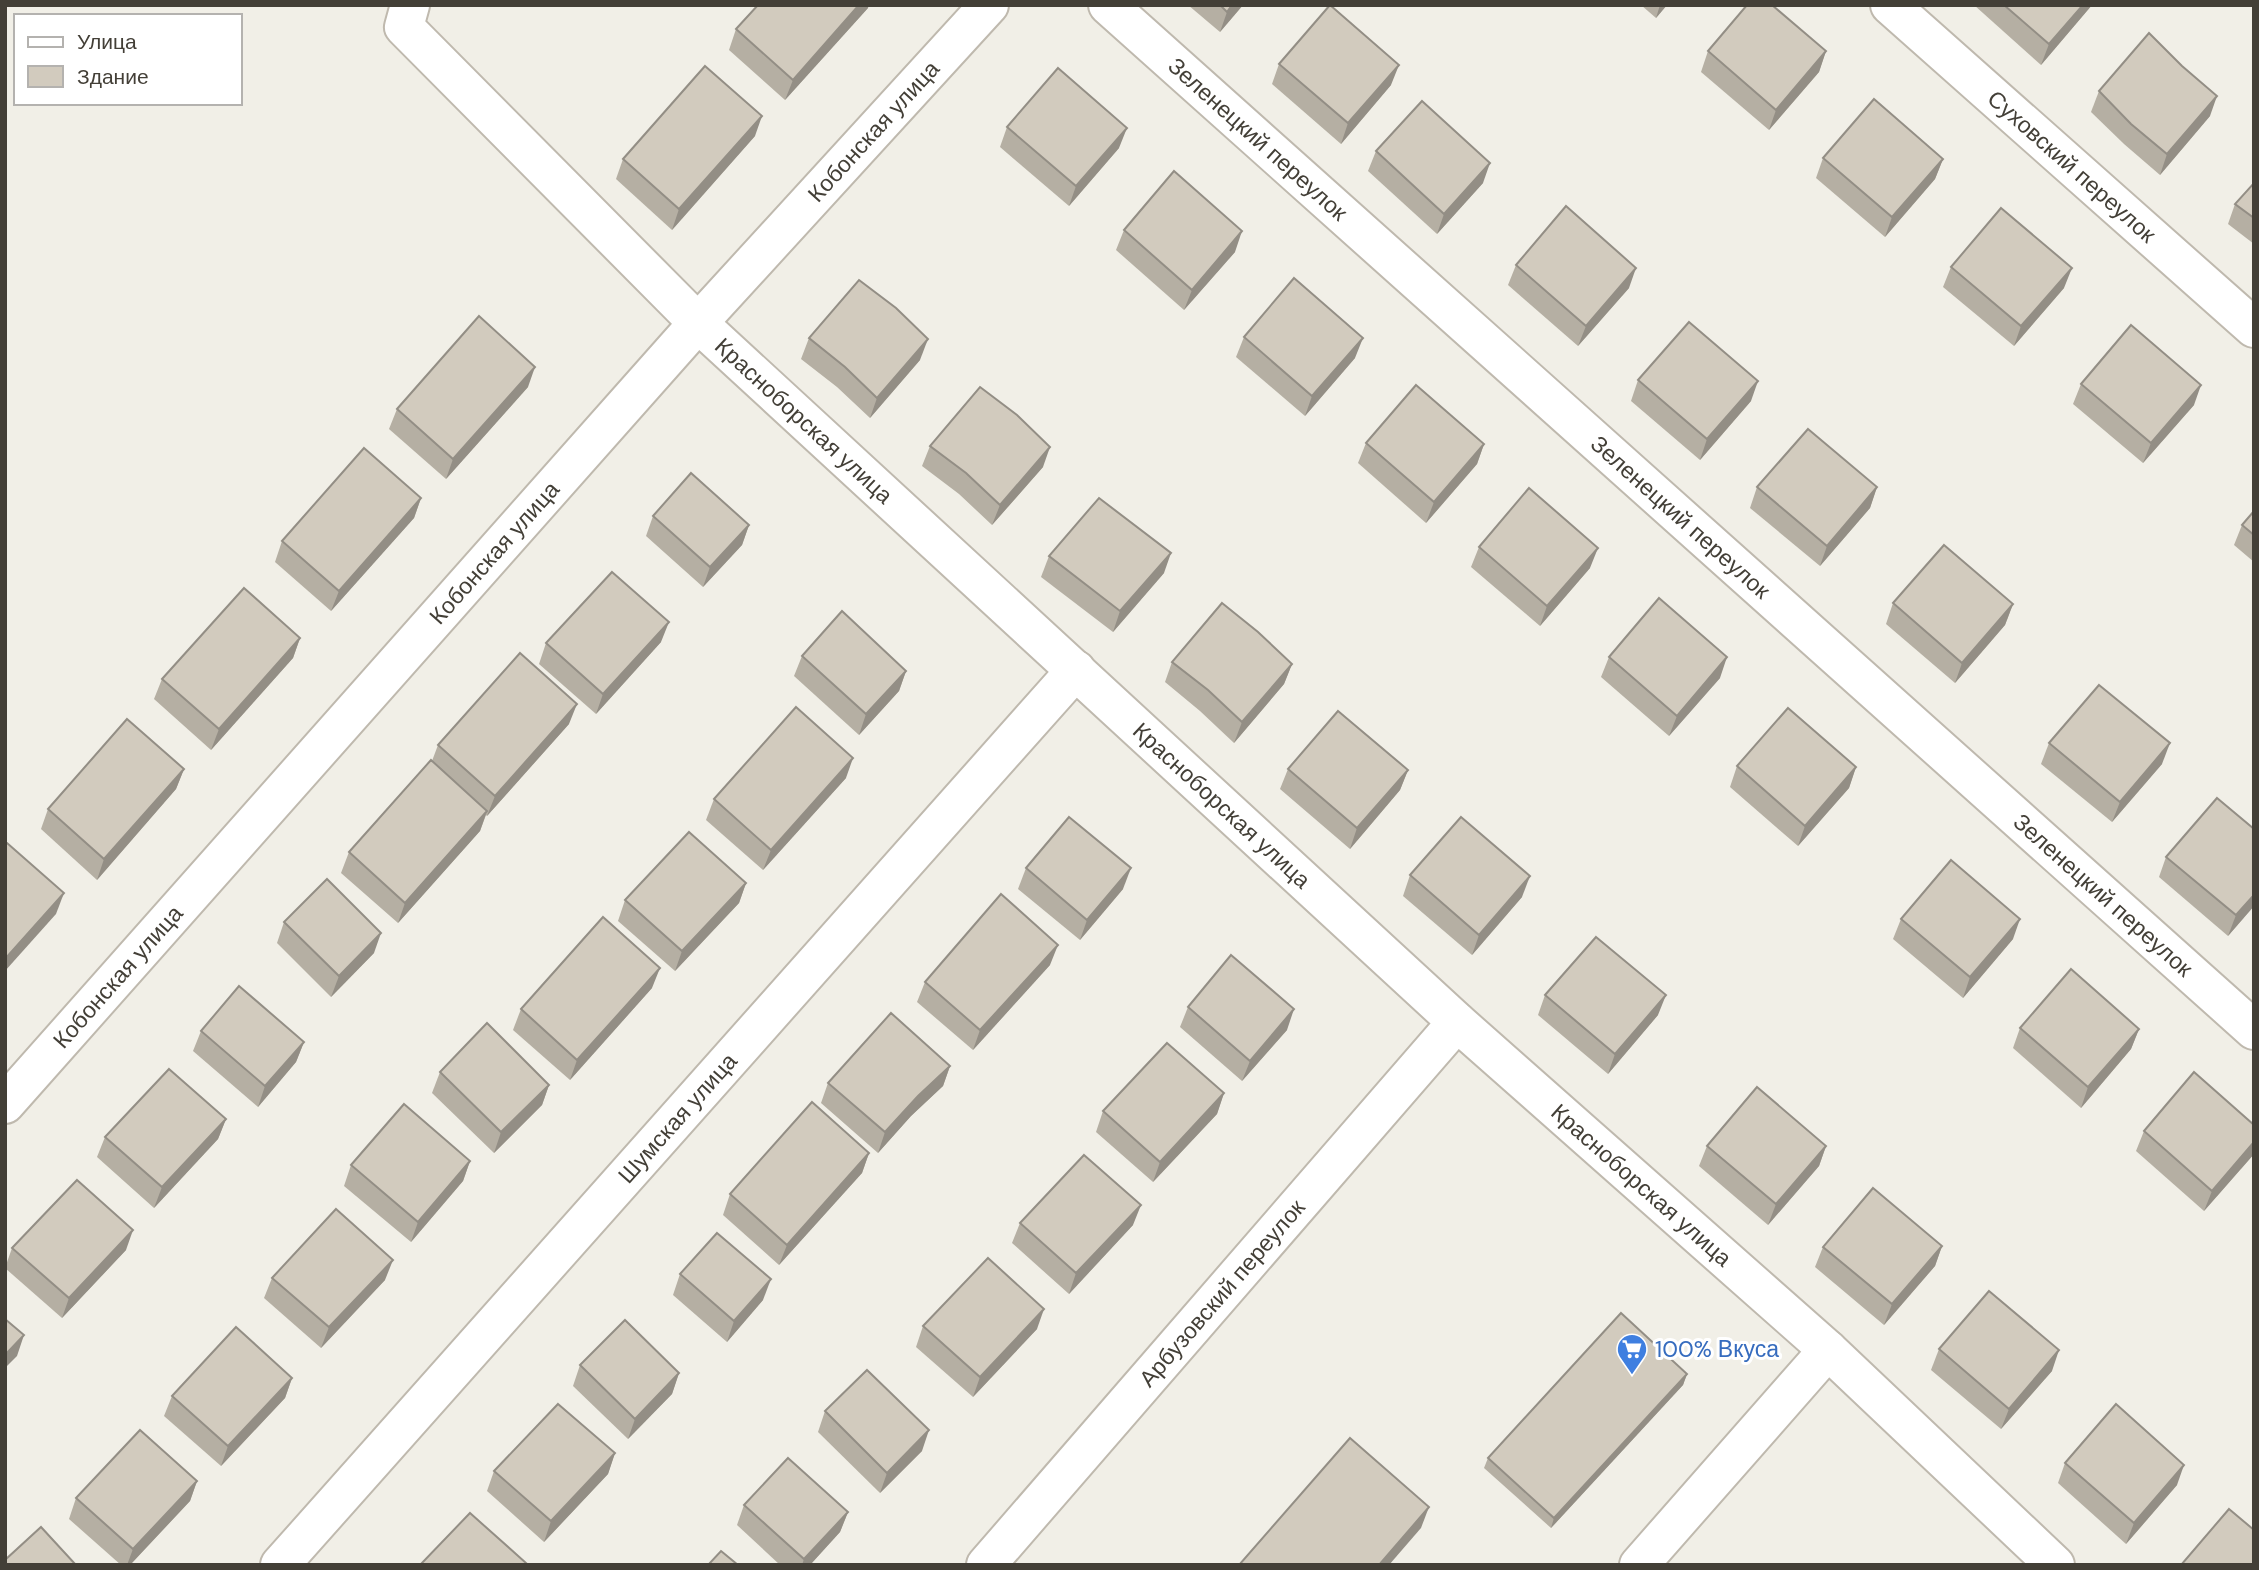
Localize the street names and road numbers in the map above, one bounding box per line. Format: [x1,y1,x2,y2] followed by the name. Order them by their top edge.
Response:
[1162,51,1355,228] street label: Зеленецкий переулок
[801,54,946,208] street label: Кобонская улица
[1981,83,2163,250] street label: Суховский переулок
[709,331,899,510] street label: Красноборская улица
[1584,429,1777,606] street label: Зеленецкий переулок
[423,475,566,631] street label: Кобонская улица
[1126,716,1317,895] street label: Красноборская улица
[2007,807,2200,984] street label: Зеленецкий переулок
[46,899,189,1055] street label: Кобонская улица
[611,1046,744,1190] street label: Шумская улица
[1545,1097,1738,1273] street label: Красноборская улица
[1132,1192,1312,1393] street label: Арбузовский переулок

